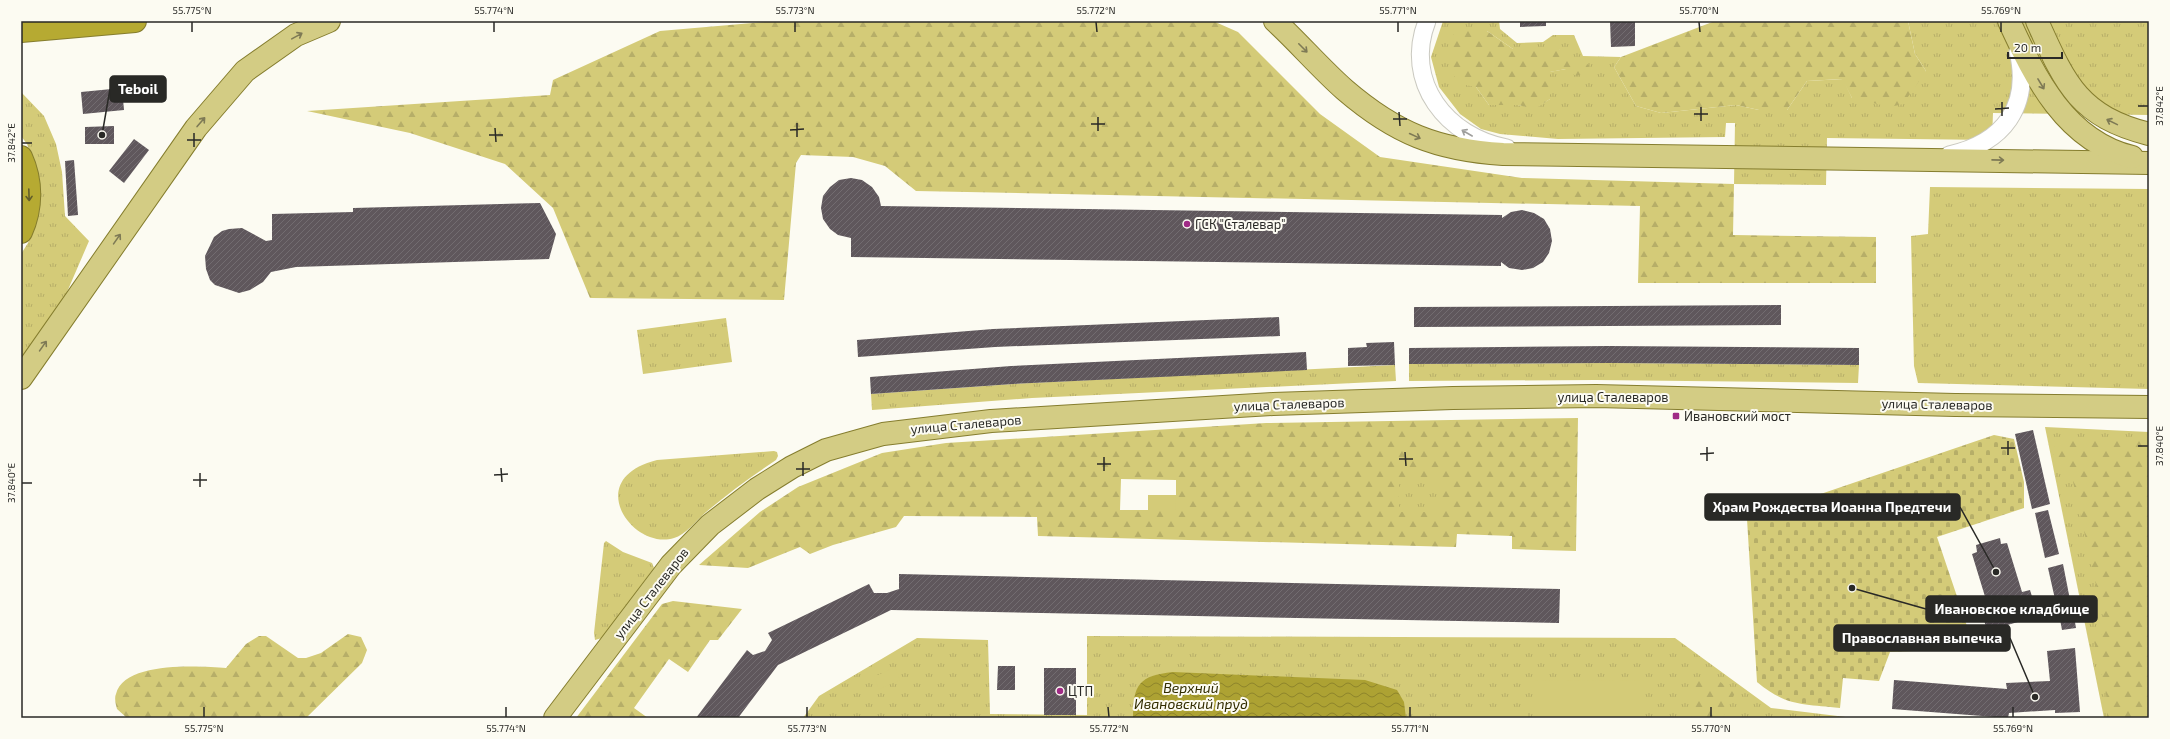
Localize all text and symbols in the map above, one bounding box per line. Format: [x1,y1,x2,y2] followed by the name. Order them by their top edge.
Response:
[173,4,211,16] text: 55.775°N
[474,4,514,16] text: 55.774°N
[775,4,815,16] text: 55.773°N
[1076,4,1116,16] text: 55.772°N
[1379,4,1417,16] text: 55.771°N
[1679,4,1719,16] text: 55.770°N
[1981,4,2021,16] text: 55.769°N
[291,31,303,39] one-way arrow
[2008,34,2062,60] scale bar
[2014,40,2041,54] text: 20 m
[1298,43,1308,53] one-way arrow
[110,76,166,102] callout: Teboil
[2037,78,2045,90] one-way arrow
[118,80,158,97] text: Teboil
[2153,86,2165,126] text: 37.842°E
[196,117,205,127] one-way arrow
[2106,118,2118,125] one-way arrow
[5,123,17,163] text: 37.842°E
[1461,129,1473,136] one-way arrow
[1409,133,1421,140] one-way arrow
[1991,157,2004,164] one-way arrow
[25,188,32,201] one-way arrow
[1195,216,1286,232] place label: ГСК "Сталевар"
[1182,219,1192,229] marker: ГСК "Сталевар"
[113,234,121,245] one-way arrow
[39,341,47,352] one-way arrow
[1557,389,1669,405] street label: улица Сталеваров
[1233,394,1345,414] street label: улица Сталеваров
[1881,395,1993,413] street label: улица Сталеваров
[1684,408,1792,424] place label: Ивановский мост
[910,411,1022,437] street label: улица Сталеваров
[1671,411,1681,421] marker: Ивановский мост
[2153,426,2165,466] text: 37.840°E
[5,463,17,503] text: 37.840°E
[1705,494,1960,520] callout: Храм Рождества Иоанна Предтечи
[1713,498,1951,515] text: Храм Рождества Иоанна Предтечи
[611,544,691,642] street label: улица Сталеваров
[1926,596,2097,622] callout: Ивановское кладбище
[1935,600,2090,617] text: Ивановское кладбище
[1834,625,2010,651] callout: Православная выпечка
[1842,629,2002,646] text: Православная выпечка
[1134,679,1248,712] water label: Верхний Ивановский пруд
[1068,683,1093,699] place label: ЦТП
[1055,686,1065,696] marker: ЦТП
[185,722,223,734] text: 55.775°N
[486,722,526,734] text: 55.774°N
[787,722,827,734] text: 55.773°N
[1089,722,1129,734] text: 55.772°N
[1391,722,1429,734] text: 55.771°N
[1691,722,1731,734] text: 55.770°N
[1993,722,2033,734] text: 55.769°N

